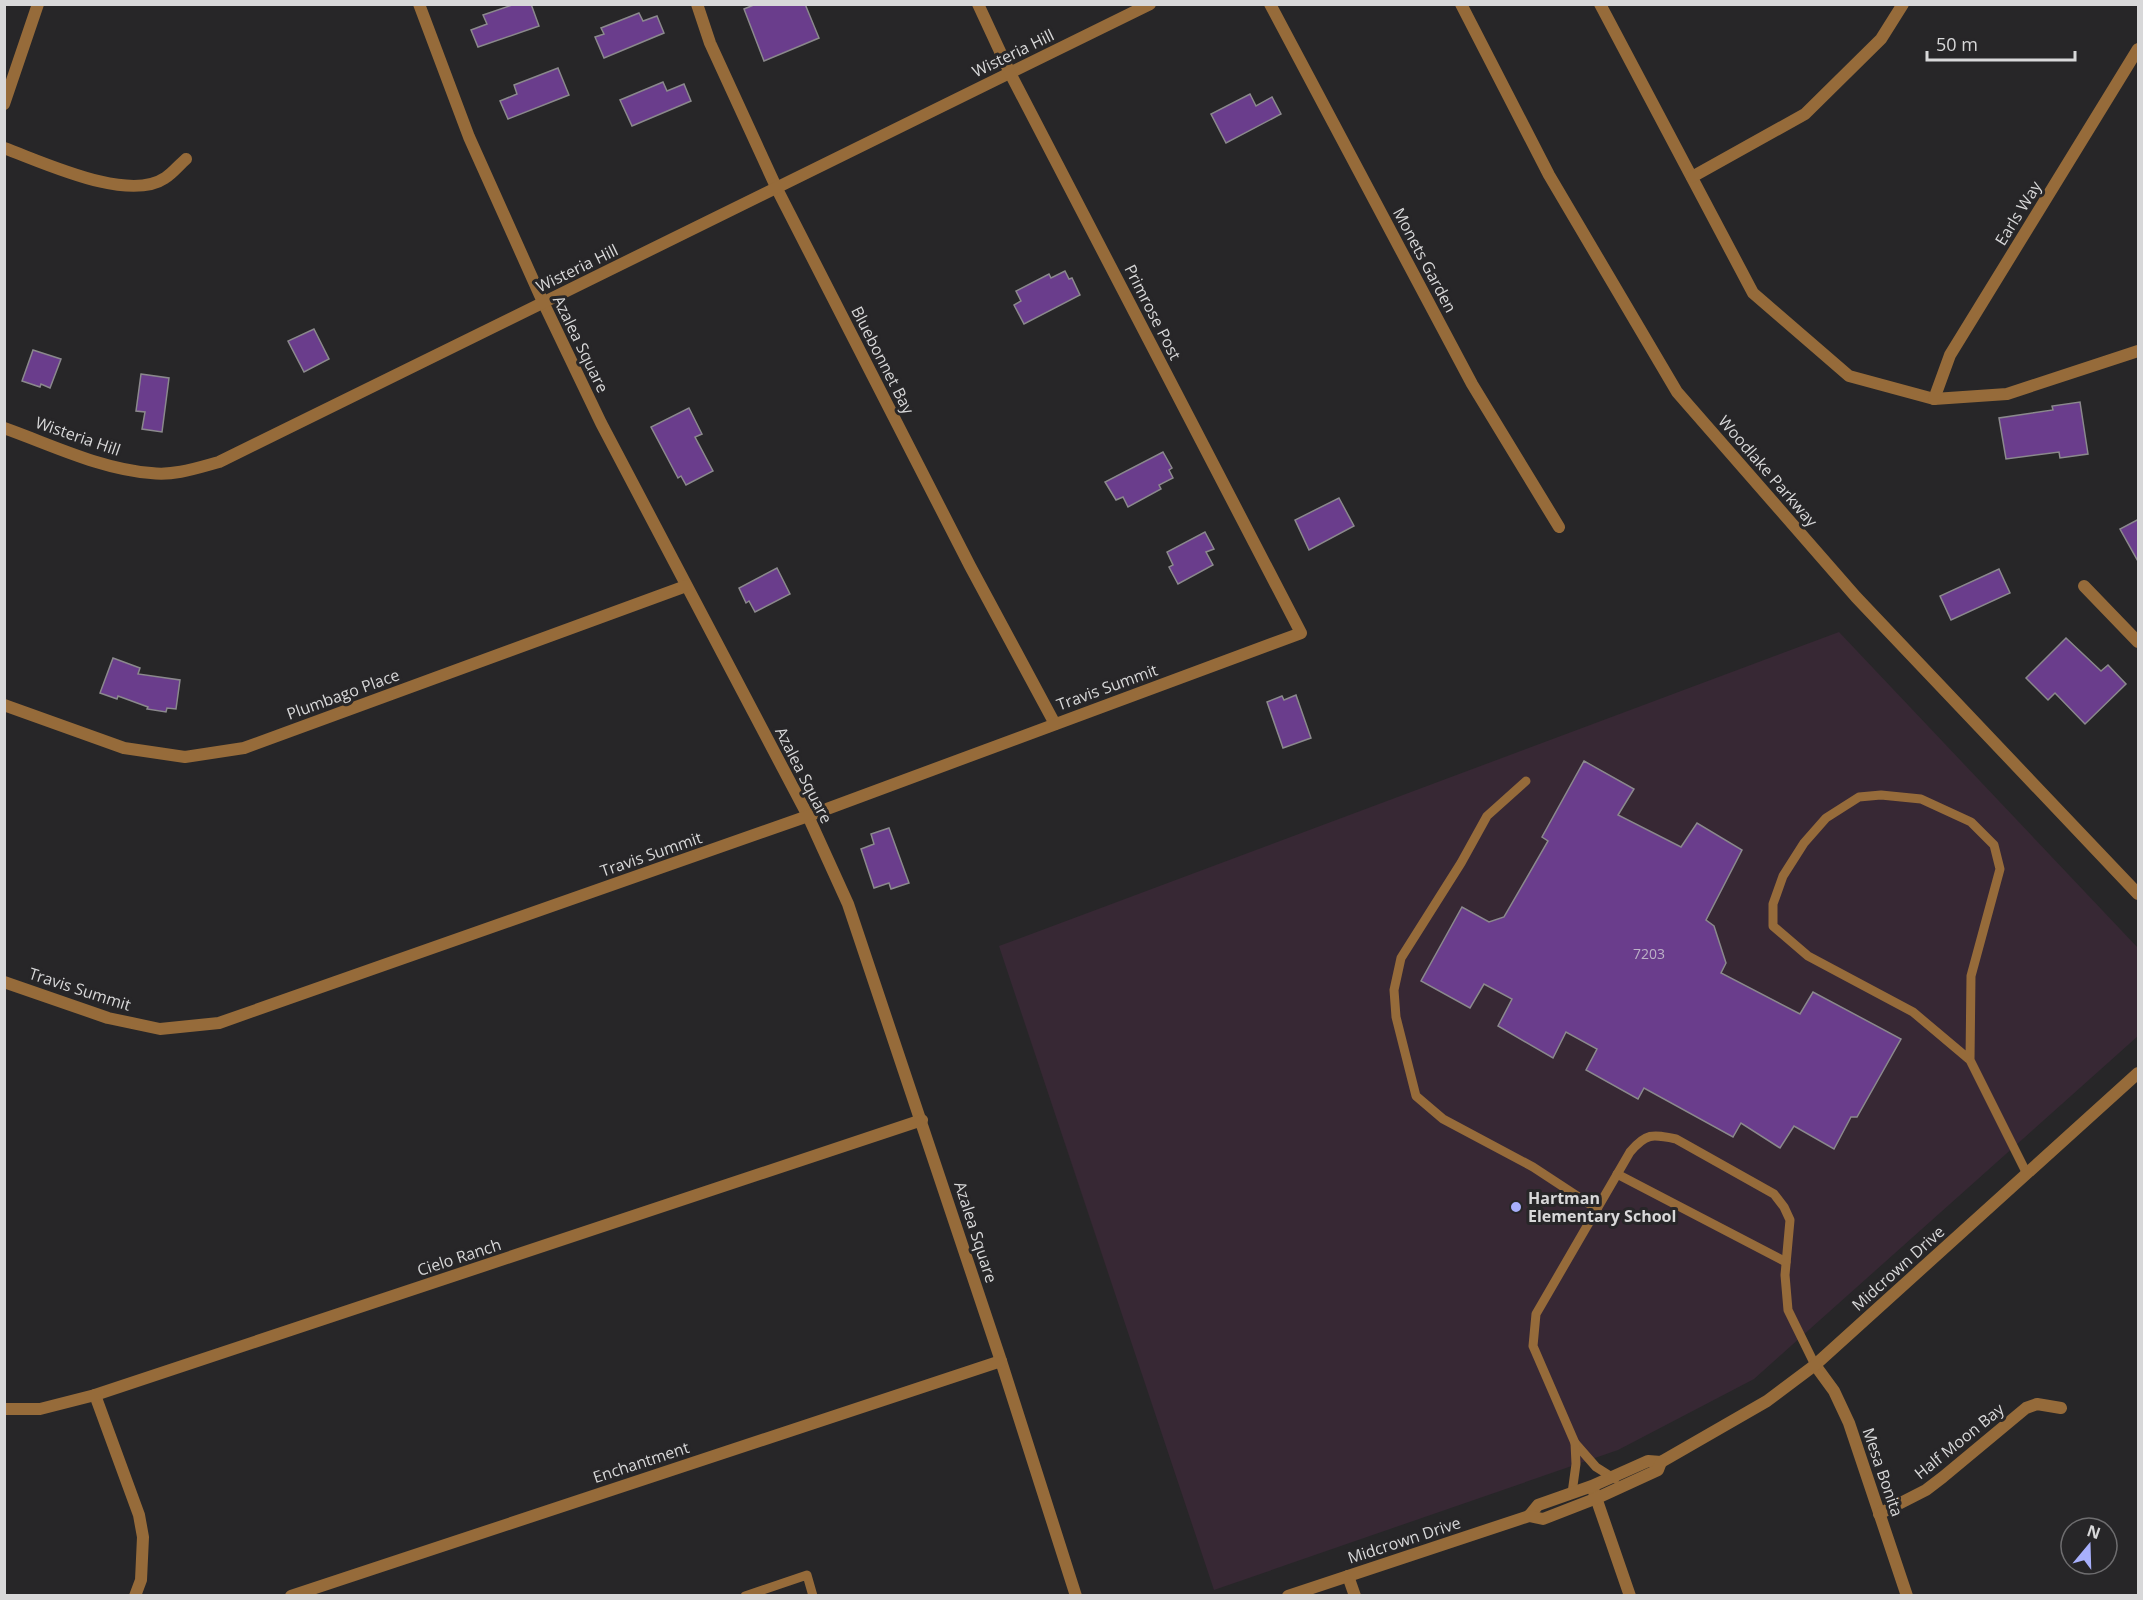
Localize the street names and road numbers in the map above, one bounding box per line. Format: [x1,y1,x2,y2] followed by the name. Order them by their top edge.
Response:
[968,24,1058,82] street label: Wisteria Hill
[1990,176,2047,249] street label: Earls Way
[1388,204,1462,316] street label: Monets Garden
[532,239,622,297] street label: Wisteria Hill
[1119,260,1187,364] street label: Primrose Post
[548,292,614,396] street label: Azalea Square
[846,302,920,419] street label: Bluebonnet Bay
[32,411,124,461] street label: Wisteria Hill
[1713,411,1823,532] street label: Woodlake Parkway
[1053,658,1161,715] street label: Travis Summit
[283,663,403,725] street label: Plumbago Place
[770,723,838,827] street label: Azalea Square
[597,826,705,882] street label: Travis Summit
[26,962,134,1016] street label: Travis Summit
[949,1178,1003,1286] street label: Azalea Square
[1847,1220,1949,1316] street label: Midcrown Drive
[414,1233,504,1281] street label: Cielo Ranch
[1910,1397,2009,1484] street label: Half Moon Bay
[1858,1425,1908,1519] street label: Mesa Bonita
[590,1436,692,1488] street label: Enchantment
[1345,1511,1463,1569] street label: Midcrown Drive

